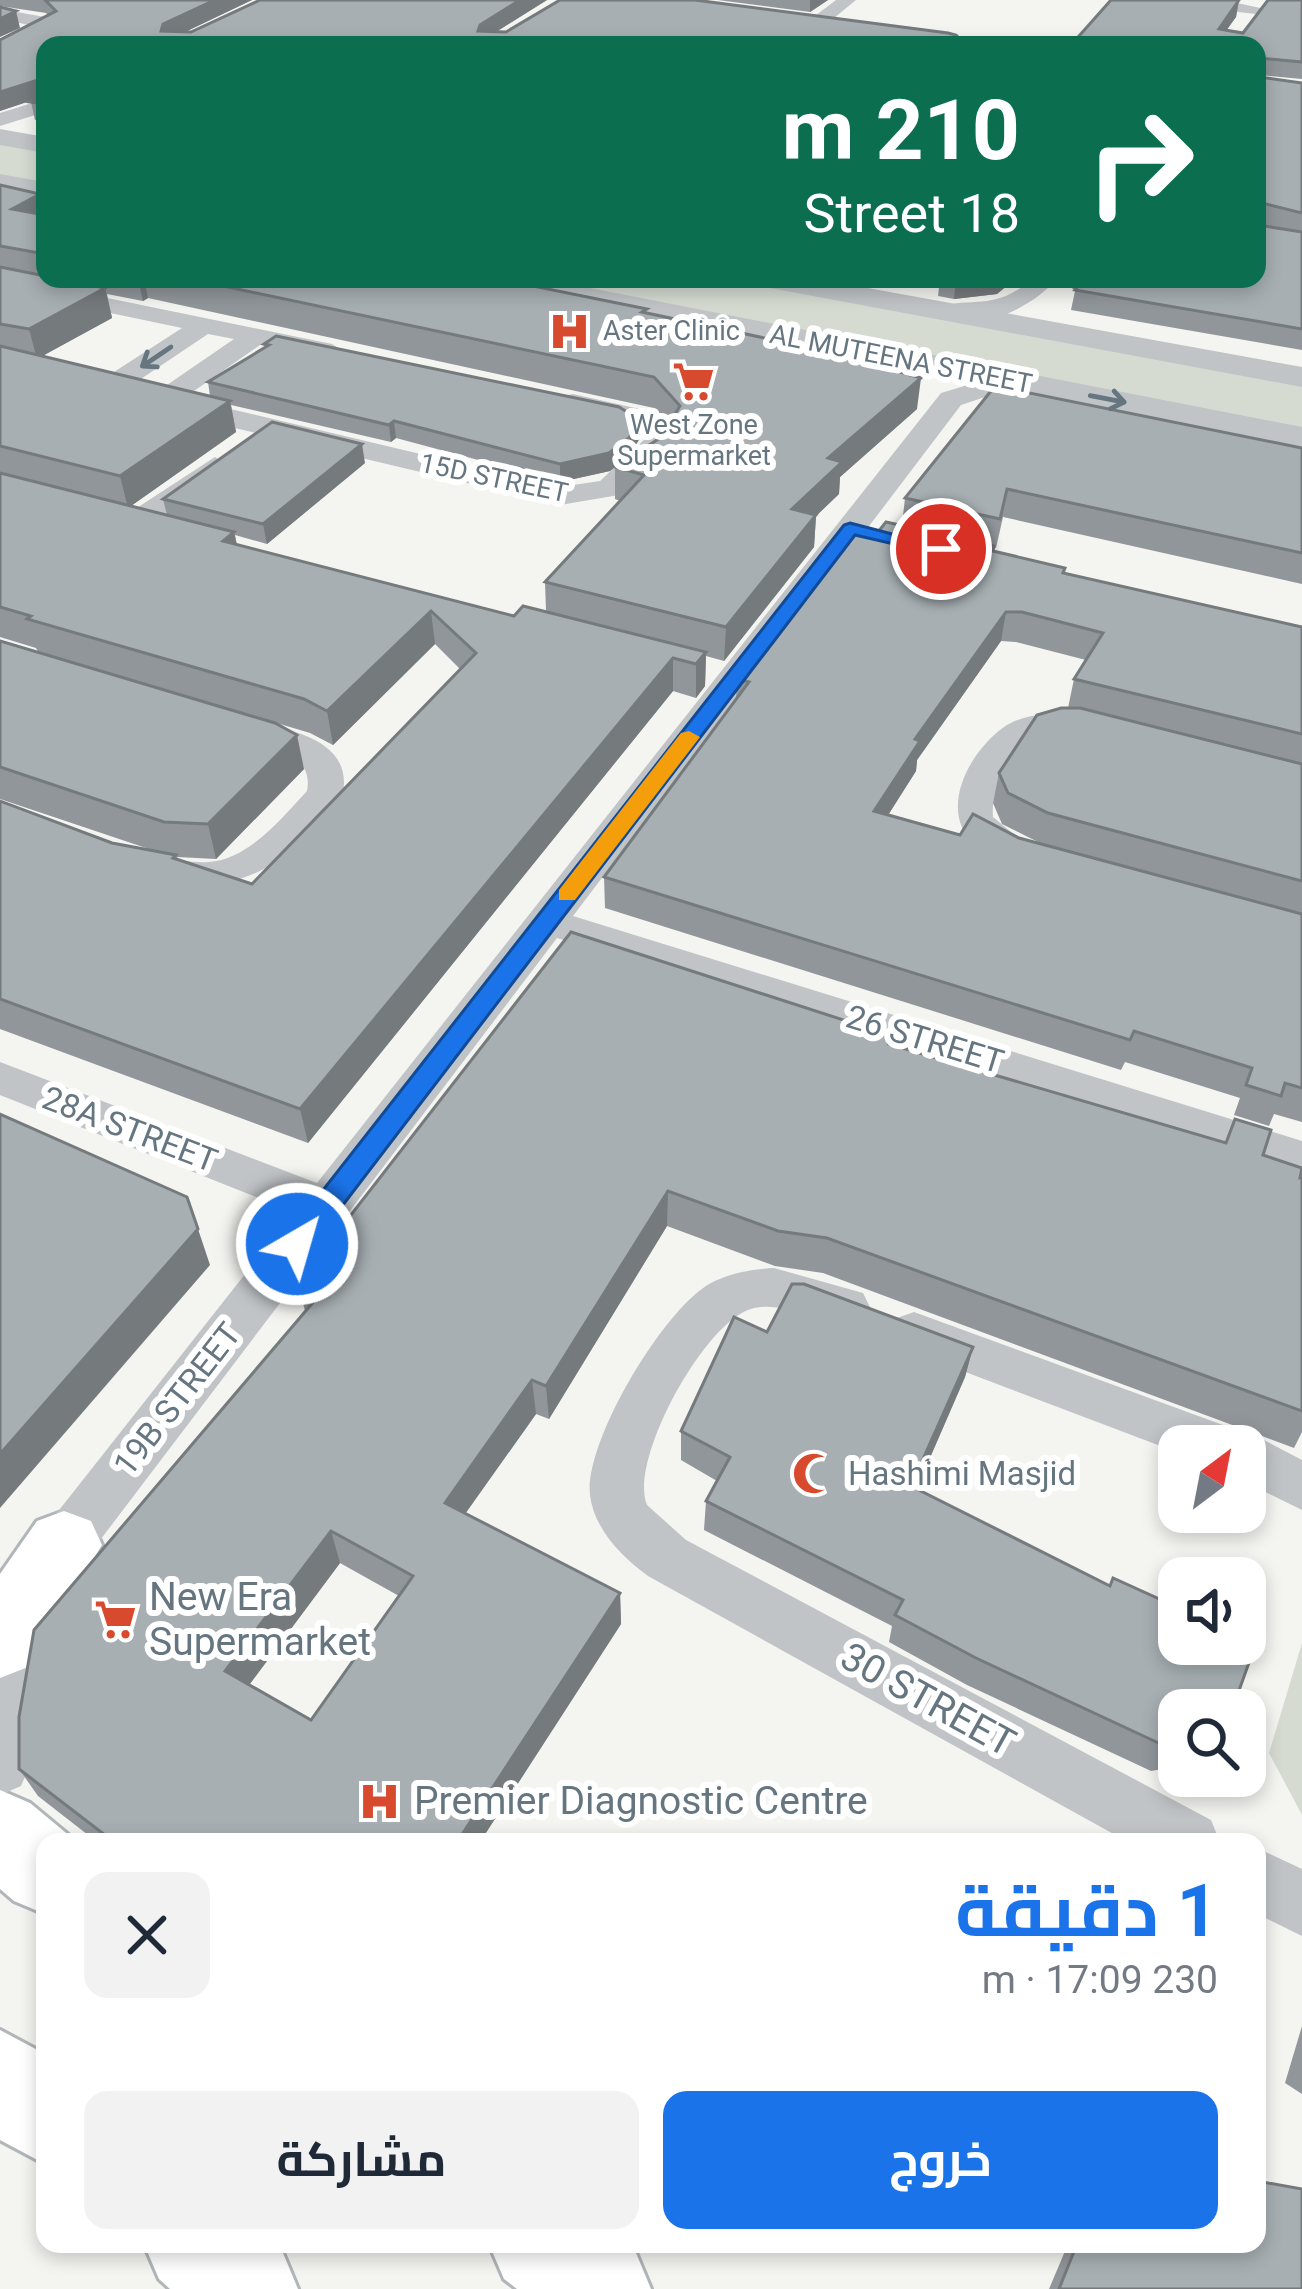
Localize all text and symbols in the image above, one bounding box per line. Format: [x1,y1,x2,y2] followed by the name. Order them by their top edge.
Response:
[782,81,1020,180] text: 210 m
[1062,84,1218,240] icon: right
[803,182,1020,245] text: 18 Street
[546,308,592,354] hospital icon: Aster Clinic
[603,315,740,347] place label: Aster Clinic
[767,318,1035,400] street label: AL MUTEENA STREET
[139,344,173,369] one-way arrow
[671,358,717,404] supermarket icon: West Zone Supermarket
[1088,389,1127,411] one-way arrow
[617,409,771,472] place label: West Zone Supermarket
[417,447,571,509] street label: 15D STREET
[890,498,992,600] pin
[908,516,974,582] icon: arrive
[842,997,1008,1081] street label: 26 STREET
[37,1078,223,1180] street label: 28A STREET
[234,1181,360,1307] position arrow
[105,1315,249,1483] street label: 19B STREET
[1158,1425,1266,1533] north arrow
[1158,1425,1266,1797] map controls
[791,1450,837,1496] mosque icon: Hashimi Masjid
[848,1454,1076,1493] place label: Hashimi Masjid
[1158,1557,1266,1665] button: sound
[149,1574,371,1665] place label: New Era Supermarket
[92,1596,138,1642] supermarket icon: New Era Supermarket
[833,1633,1023,1767] street label: 30 STREET
[1158,1689,1266,1797] button: search
[357,1778,403,1824] hospital icon: Premier Diagnostic Centre
[414,1778,868,1824] place label: Premier Diagnostic Centre
[955,1869,1218,1954] text: 1 دقيقة
[84,1872,210,1998] button: close
[982,1957,1218,2003] text: 230 m · 17:09
[84,2091,639,2229] button: مشاركة
[663,2091,1218,2229] button: خروج

